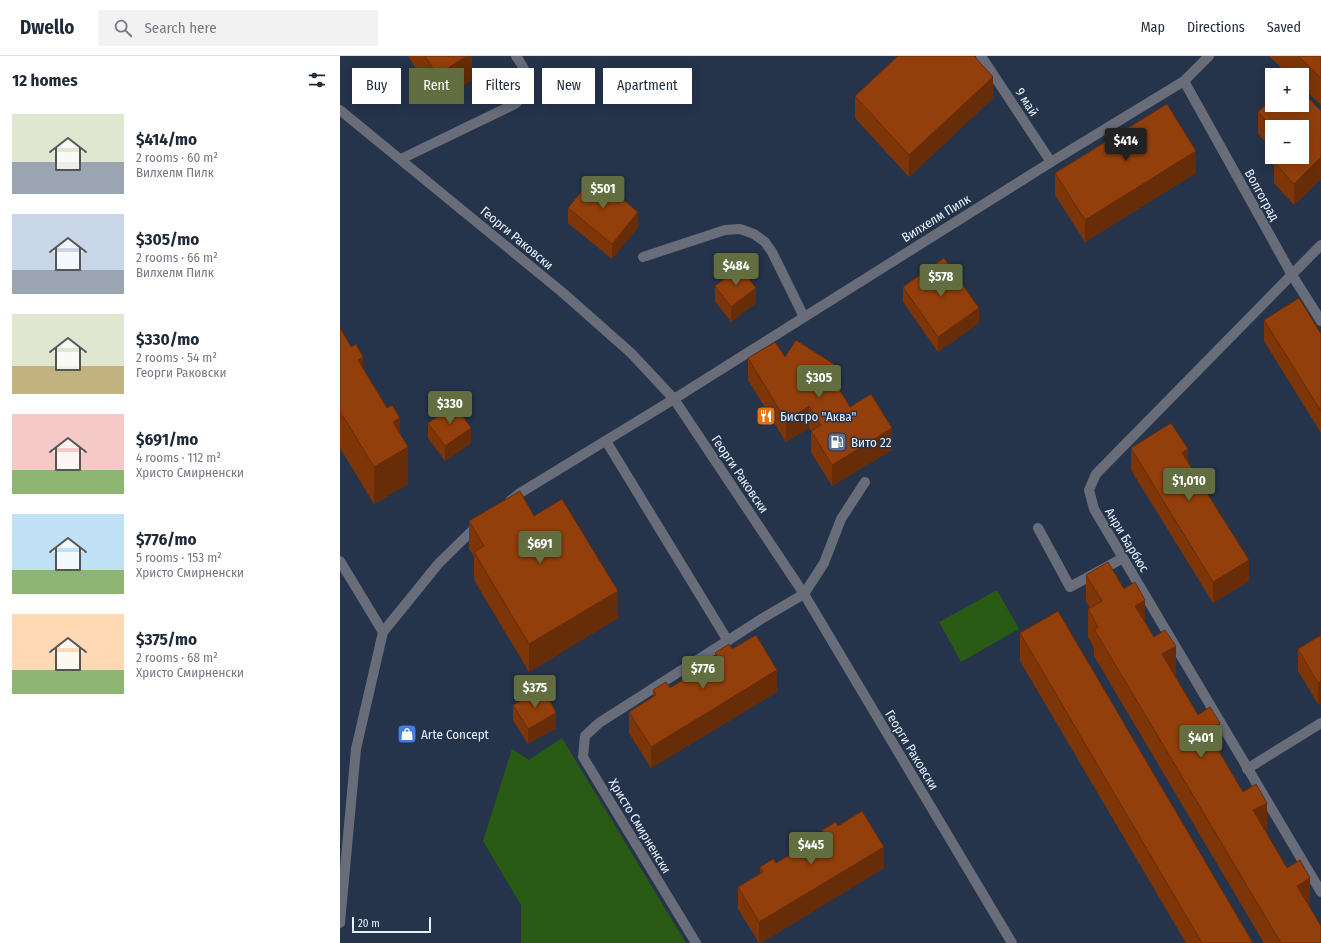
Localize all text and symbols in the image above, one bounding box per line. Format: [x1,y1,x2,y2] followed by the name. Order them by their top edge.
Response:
[98,10,378,46] search box
[20,16,74,39] text: Dwello
[112,17,134,39] icon: search
[144,19,217,37] text: Search here
[1141,19,1165,36] text: Map
[1187,19,1245,36] text: Directions
[1267,19,1301,36] text: Saved
[352,68,401,104] chip: Buy
[409,68,464,104] chip: Rent
[472,68,534,104] chip: Filters
[542,68,595,104] chip: New
[603,68,692,104] chip: Apartment
[1265,68,1309,164] map controls
[1265,68,1309,112] button: +
[306,69,328,91] icon: filters
[12,70,78,91] text: 12 homes
[1012,85,1042,119] street label: 9 май
[1265,120,1309,164] button: −
[1102,128,1150,162] pin: $414
[136,129,197,150] text: $414/mo
[44,130,92,178] icon: home
[1114,133,1138,148] text: $414
[136,150,218,165] text: 2 rooms · 60 m²
[136,165,214,180] text: Вилхелм Пилк
[1242,167,1283,224] street label: Волгоград
[579,176,627,210] pin: $501
[590,181,616,196] text: $501
[899,191,973,245] street label: Вилхелм Пилк
[478,203,556,273] street label: Георги Раковски
[136,229,199,250] text: $305/mo
[44,230,92,278] icon: home
[136,250,218,265] text: 2 rooms · 66 m²
[712,253,760,287] pin: $484
[723,258,749,273] text: $484
[917,264,965,298] pin: $578
[136,265,214,280] text: Вилхелм Пилк
[929,269,953,284] text: $578
[136,329,199,350] text: $330/mo
[44,330,92,378] icon: home
[136,350,217,365] text: 2 rooms · 54 m²
[136,365,226,380] text: Георги Раковски
[795,365,843,399] pin: $305
[806,370,832,385] text: $305
[426,391,474,425] pin: $330
[437,396,463,411] text: $330
[755,405,777,427] restaurant icon: Бистро "Аква"
[780,409,857,424] place label: Бистро "Аква"
[136,429,198,450] text: $691/mo
[44,430,92,478] icon: home
[826,431,848,453] fuel station icon: Вито 22
[709,432,771,516] street label: Георги Раковски
[851,435,892,450] place label: Вито 22
[136,450,221,465] text: 4 rooms · 112 m²
[136,465,244,480] text: Христо Смирненски
[1156,468,1222,502] pin: $1,010
[1172,473,1206,488] text: $1,010
[1102,505,1152,575] street label: Анри Барбюс
[136,529,197,550] text: $776/mo
[44,530,92,578] icon: home
[516,531,564,565] pin: $691
[527,536,553,551] text: $691
[136,550,222,565] text: 5 rooms · 153 m²
[136,565,244,580] text: Христо Смирненски
[136,629,197,650] text: $375/mo
[44,630,92,678] icon: home
[136,650,218,665] text: 2 rooms · 68 m²
[679,656,727,690] pin: $776
[691,661,715,676] text: $776
[136,665,244,680] text: Христо Смирненски
[511,675,559,709] pin: $375
[523,680,547,695] text: $375
[882,707,942,793] street label: Георги Раковски
[396,723,418,745] shop icon: Arte Concept
[1177,725,1225,759] pin: $401
[421,727,490,742] place label: Arte Concept
[1188,730,1214,745] text: $401
[606,776,674,876] street label: Христо Смирненски
[787,832,835,866] pin: $445
[798,837,824,852] text: $445
[352,915,431,934] scale bar
[358,917,380,930] text: 20 m

